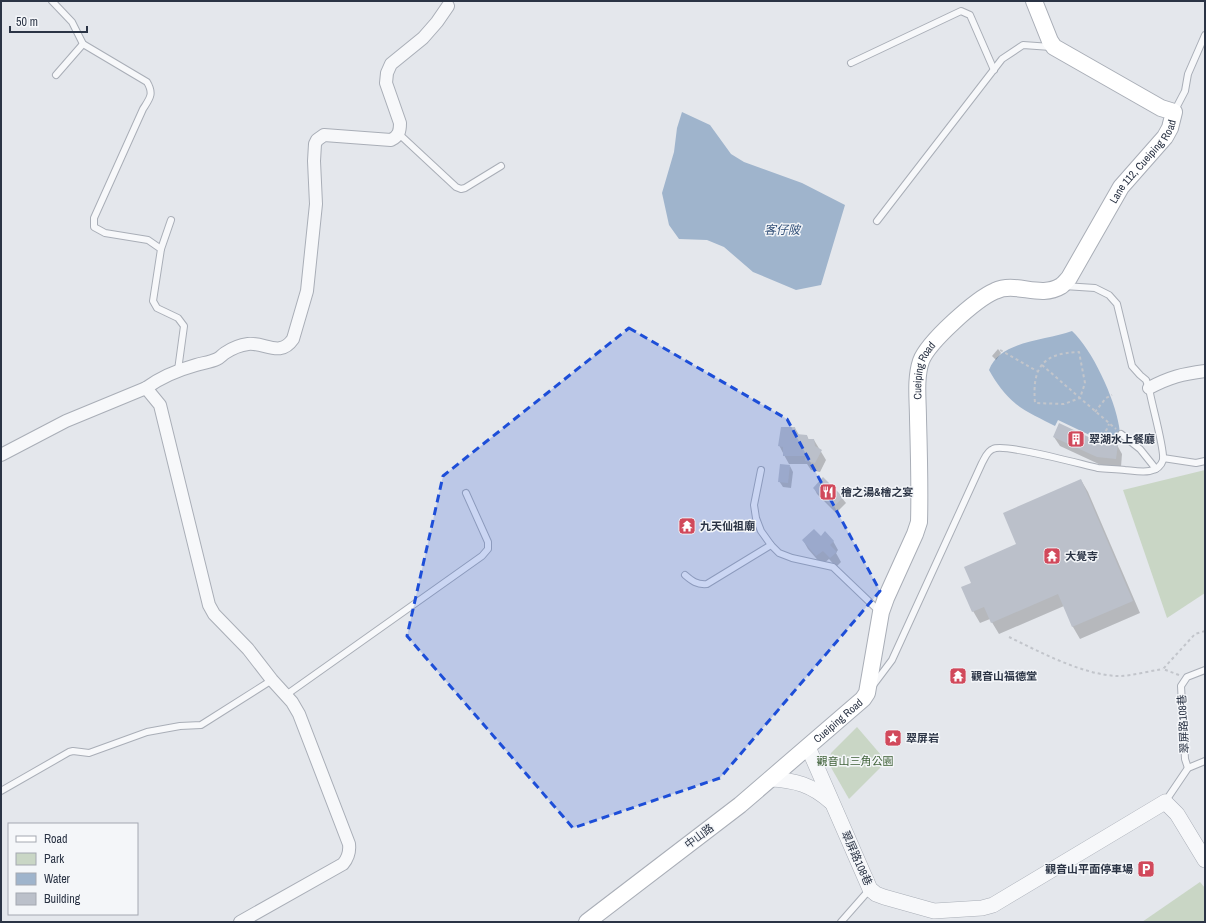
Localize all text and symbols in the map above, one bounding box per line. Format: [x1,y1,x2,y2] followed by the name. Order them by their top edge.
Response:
[10,8,87,34] scale bar
[16,14,38,30] text: 50 m
[1106,118,1179,206] street label: Lane 112, Cueiping Road
[764,222,802,238] water label: 客仔陂
[910,339,938,400] street label: Cueiping Road
[1066,429,1086,449] building icon: 翠湖水上餐廳
[1089,432,1155,446] place label: 翠湖水上餐廳
[818,482,838,502] restaurant icon: 檜之湯&檜之宴
[841,485,914,499] place label: 檜之湯&檜之宴
[677,516,697,536] temple icon: 九天仙祖廟
[700,519,755,533] place label: 九天仙祖廟
[1042,546,1062,566] temple icon: 大覺寺
[1065,549,1098,563] place label: 大覺寺
[948,666,968,686] temple icon: 觀音山福德堂
[971,669,1037,683] place label: 觀音山福德堂
[1174,694,1192,754] street label: 翠屏路108巷
[810,695,866,746] street label: Cueiping Road
[883,728,903,748] place icon: 翠屏岩
[906,731,939,745] place label: 翠屏岩
[817,754,894,768] park label: 觀音山三角公園
[682,820,716,852] street label: 中山路
[8,823,138,915] legend
[839,828,875,888] street label: 翠屏路108巷
[44,831,68,847] text: Road
[44,851,64,867] text: Park
[1136,859,1156,879] parking icon: 觀音山平面停車場
[1045,862,1133,876] place label: 觀音山平面停車場
[44,871,71,887] text: Water
[44,891,81,907] text: Building

